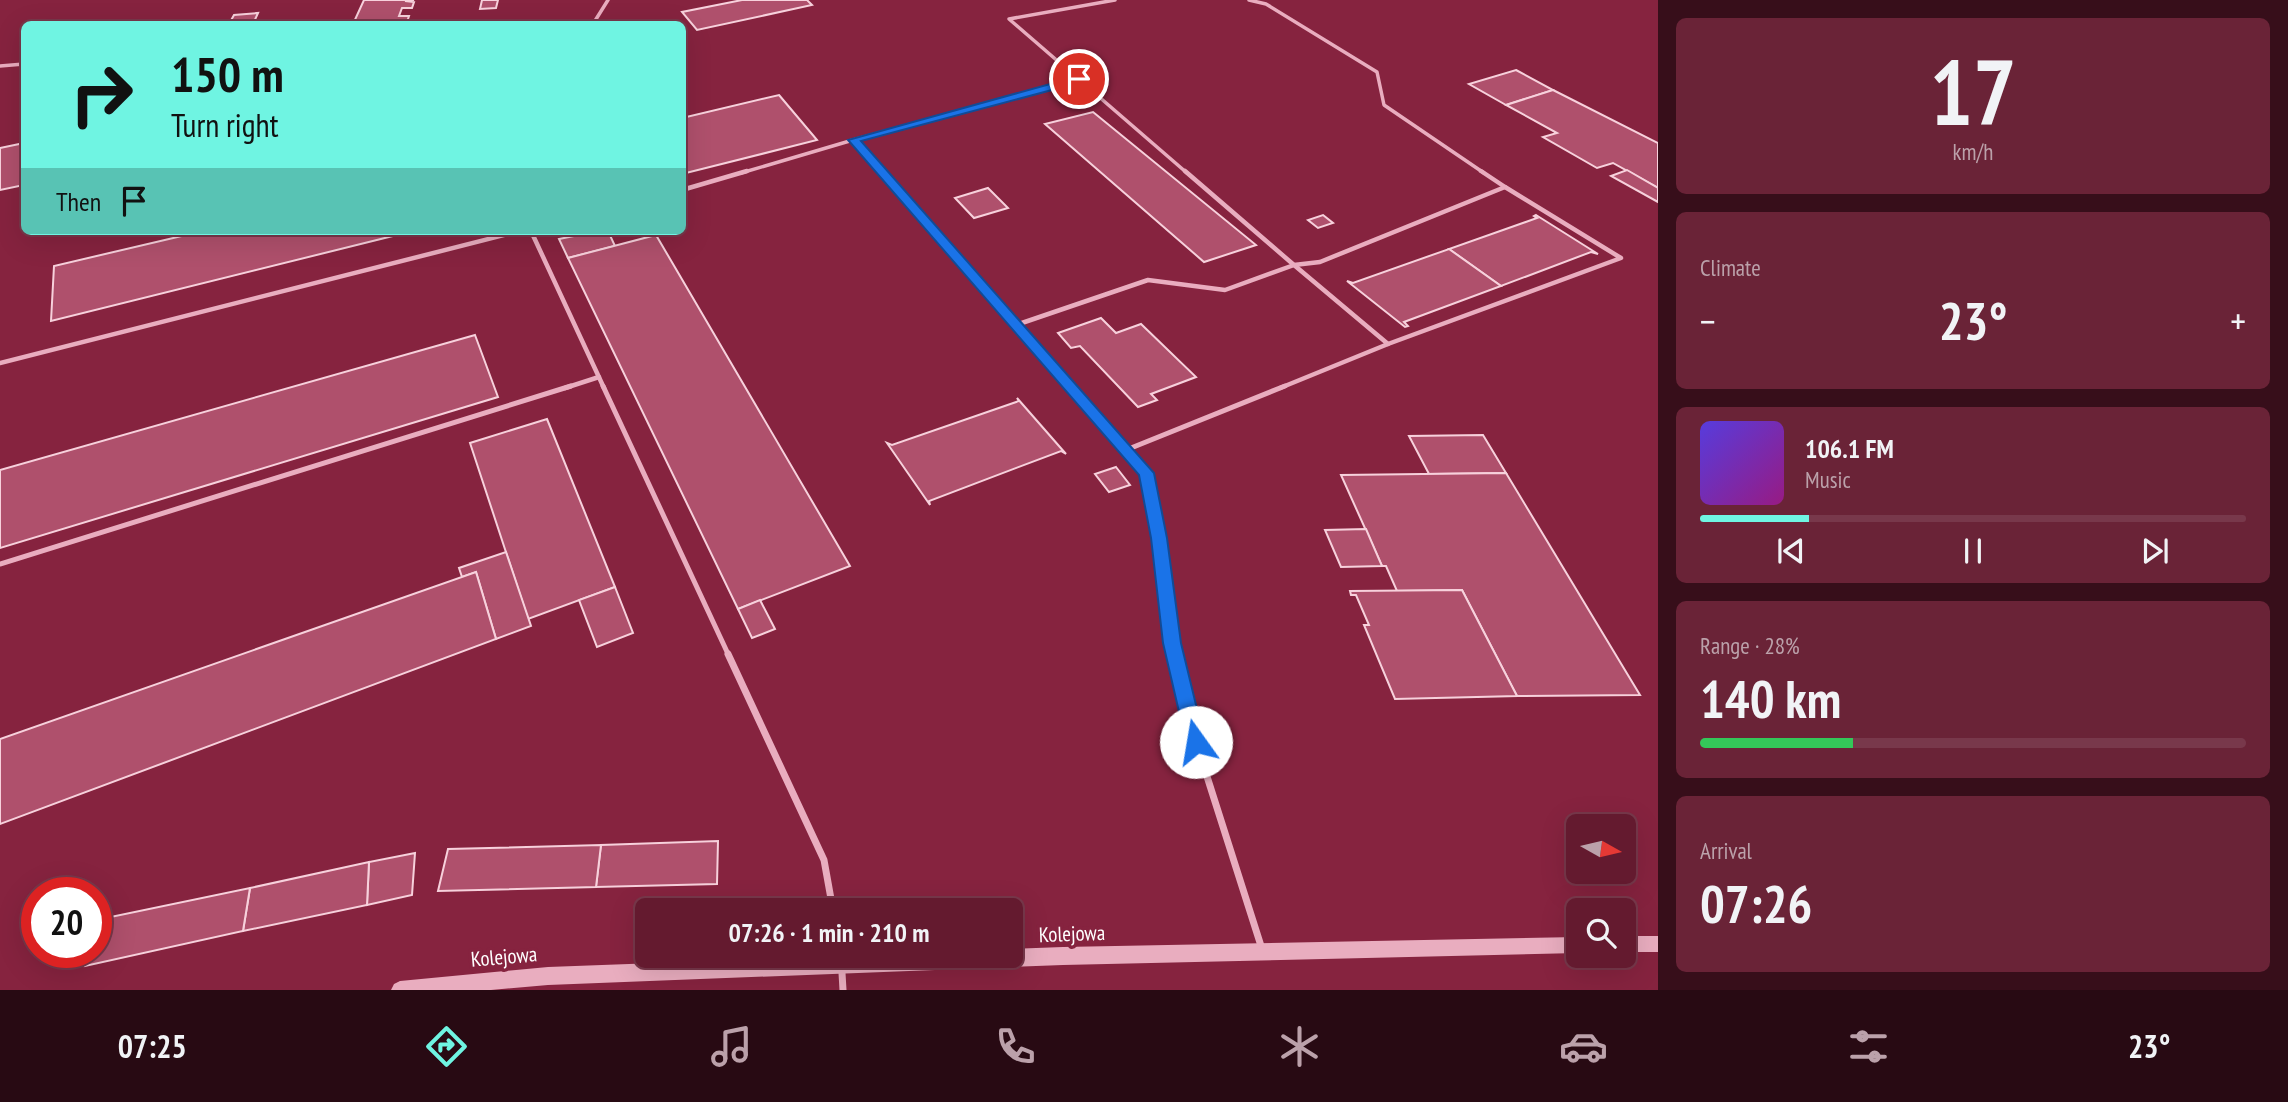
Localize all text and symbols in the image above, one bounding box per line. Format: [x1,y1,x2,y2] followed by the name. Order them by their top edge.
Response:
[1930,32,2017,150] text: 17
[171,42,284,106] text: 150 m
[56,49,147,140] icon: right
[1049,49,1109,109] pin
[1060,60,1098,98] icon: arrive
[171,104,279,146] text: Turn right
[1953,137,1993,166] text: km/h
[115,182,153,220] icon: arrive
[56,185,101,218] text: Then
[1700,253,1761,282] text: Climate
[1939,287,2007,354] text: 23°
[1700,296,1716,345] text: −
[2230,296,2246,345] text: +
[1805,432,1894,465] text: 106.1 FM
[1805,465,1851,494] text: Music
[1772,532,1810,570] icon: previous
[1954,532,1992,570] icon: pause
[2136,532,2174,570] icon: next
[1700,631,1800,660] text: Range · 28%
[1700,665,1841,732] text: 140 km
[1159,705,1233,779] position arrow
[1566,814,1636,884] north arrow
[1566,814,1636,968] map controls
[1700,836,1752,865] text: Arrival
[1700,870,1812,937] text: 07:26
[21,877,112,968] speed limit sign: 20
[1566,898,1636,968] button: search
[729,916,929,949] text: 07:26 · 1 min · 210 m
[1038,919,1106,948] street label: Kolejowa
[470,940,538,973] street label: Kolejowa
[422,1022,471,1071] icon: directions
[707,1022,756,1071] icon: music
[991,1022,1040,1071] icon: phone
[1275,1022,1324,1071] icon: climate
[1559,1022,1608,1071] icon: car
[1844,1022,1893,1071] icon: filters
[118,1025,187,1067] text: 07:25
[2128,1025,2170,1067] text: 23°

